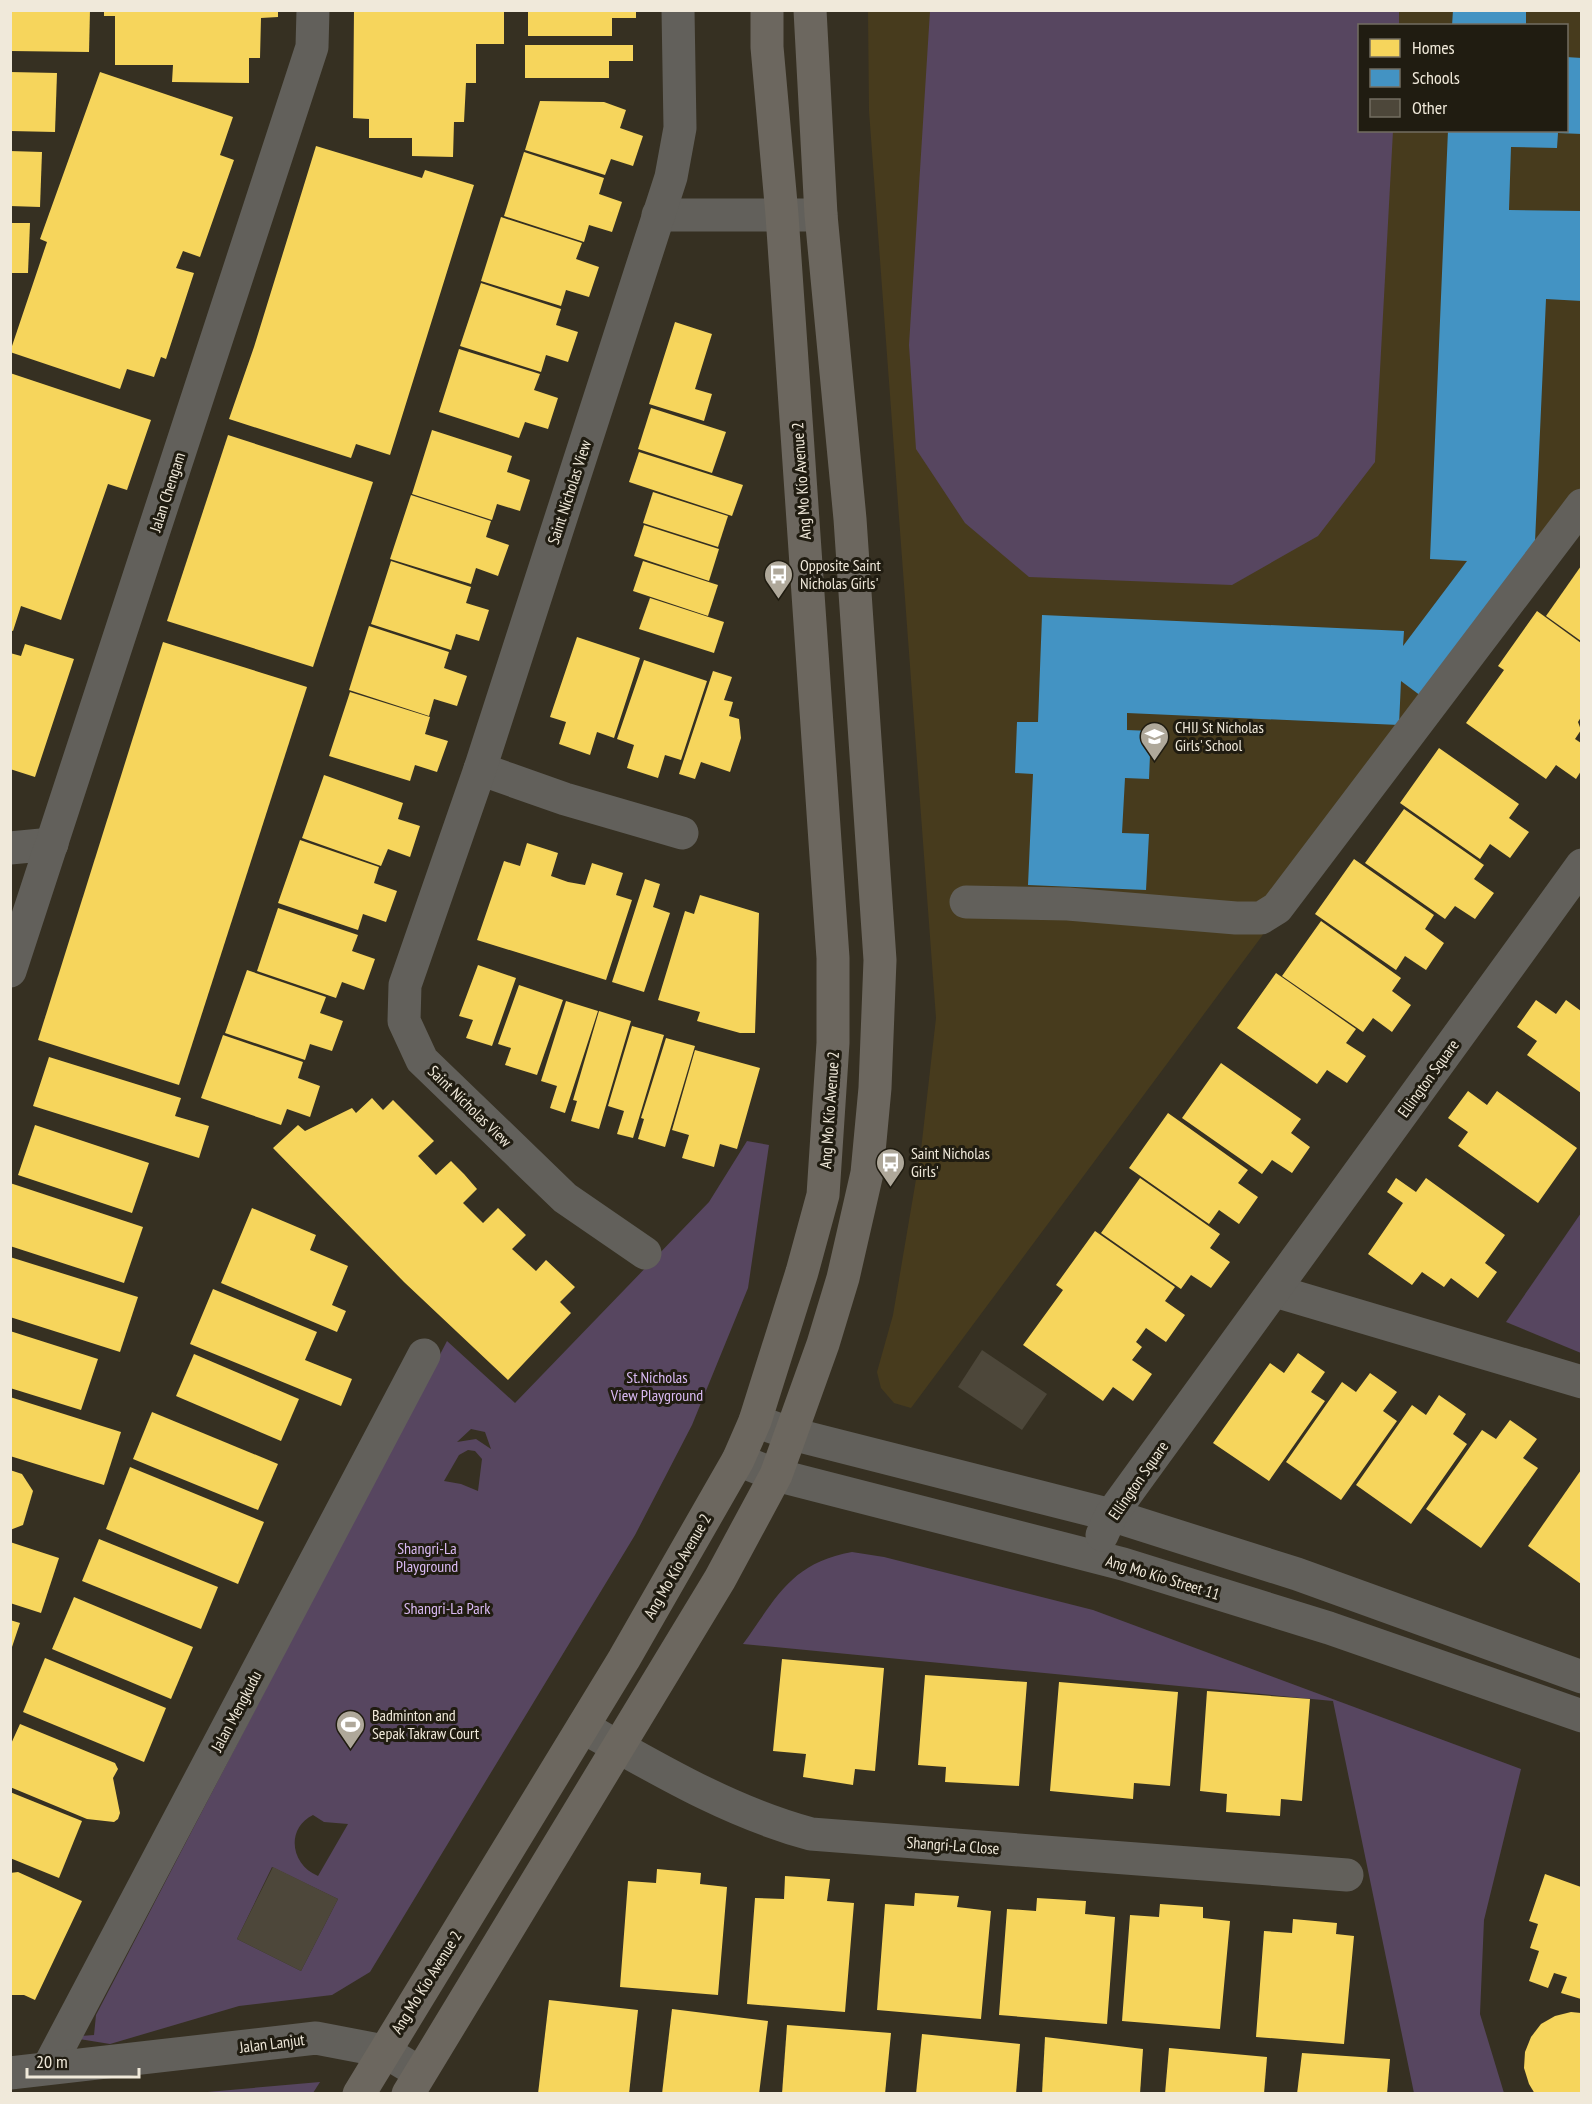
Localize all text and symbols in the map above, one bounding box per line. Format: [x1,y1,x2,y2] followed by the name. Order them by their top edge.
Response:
[1358,24,1568,132] legend
[1412,36,1455,59] text: Homes
[1412,66,1460,89] text: Schools
[1412,96,1447,119] text: Other
[787,422,815,540] street label: Ang Mo Kio Avenue 2
[543,437,595,547] street label: Saint Nicholas View
[144,450,189,535] street label: Jalan Chengam
[800,555,882,593] place label: Opposite Saint Nicholas Girls'
[763,558,795,600] bus stop icon: Opposite Saint Nicholas Girls'
[1175,717,1264,755] place label: CHIJ St Nicholas Girls' School
[1138,720,1170,762] school or university icon: CHIJ St Nicholas Girls' School
[1393,1035,1463,1121] street label: Ellington Square
[815,1051,843,1169] street label: Ang Mo Kio Avenue 2
[424,1061,516,1151] street label: Saint Nicholas View
[911,1143,990,1181] place label: Saint Nicholas Girls'
[874,1146,906,1188] bus stop icon: Saint Nicholas Girls'
[610,1367,703,1405] park label: St.Nicholas View Playground
[1104,1437,1172,1523] street label: Ellington Square
[639,1510,715,1622] street label: Ang Mo Kio Avenue 2
[396,1538,458,1576] park label: Shangri-La Playground
[1104,1550,1222,1604] street label: Ang Mo Kio Street 11
[404,1598,491,1618] park label: Shangri-La Park
[206,1667,266,1756] street label: Jalan Mengkudu
[372,1705,480,1743] place label: Badminton and Sepak Takraw Court
[335,1708,367,1750] sports icon: Badminton and Sepak Takraw Court
[906,1832,1000,1858] street label: Shangri-La Close
[386,1927,466,2037] street label: Ang Mo Kio Avenue 2
[237,2029,306,2057] street label: Jalan Lanjut
[27,2041,140,2079] scale bar
[36,2050,68,2073] text: 20 m

